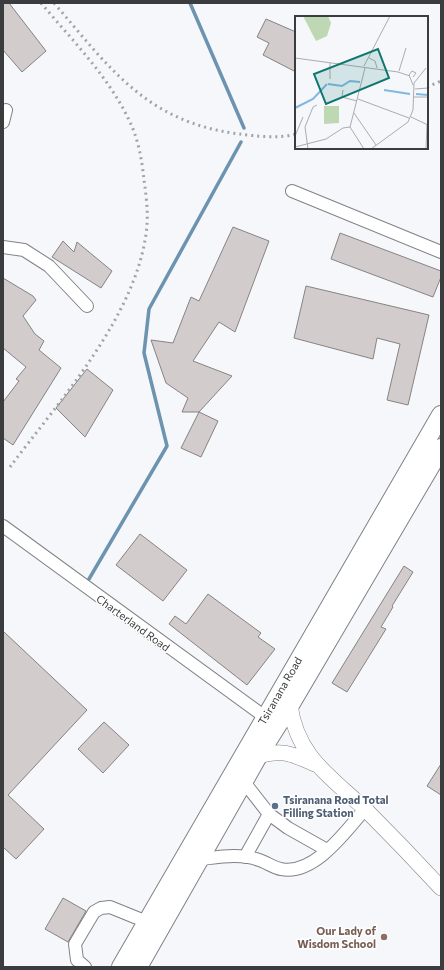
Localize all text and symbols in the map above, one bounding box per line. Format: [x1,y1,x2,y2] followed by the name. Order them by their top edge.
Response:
[295,16,428,149] inset map
[94,592,173,654] street label: Charterland Road
[255,655,304,727] street label: Tsiranana Road
[283,793,389,819] place label: Tsiranana Road Total Filling Station
[270,801,280,811] marker: Tsiranana Road Total Filling Station
[297,924,376,950] place label: Our Lady of Wisdom School
[379,932,389,942] marker: Our Lady of Wisdom School

